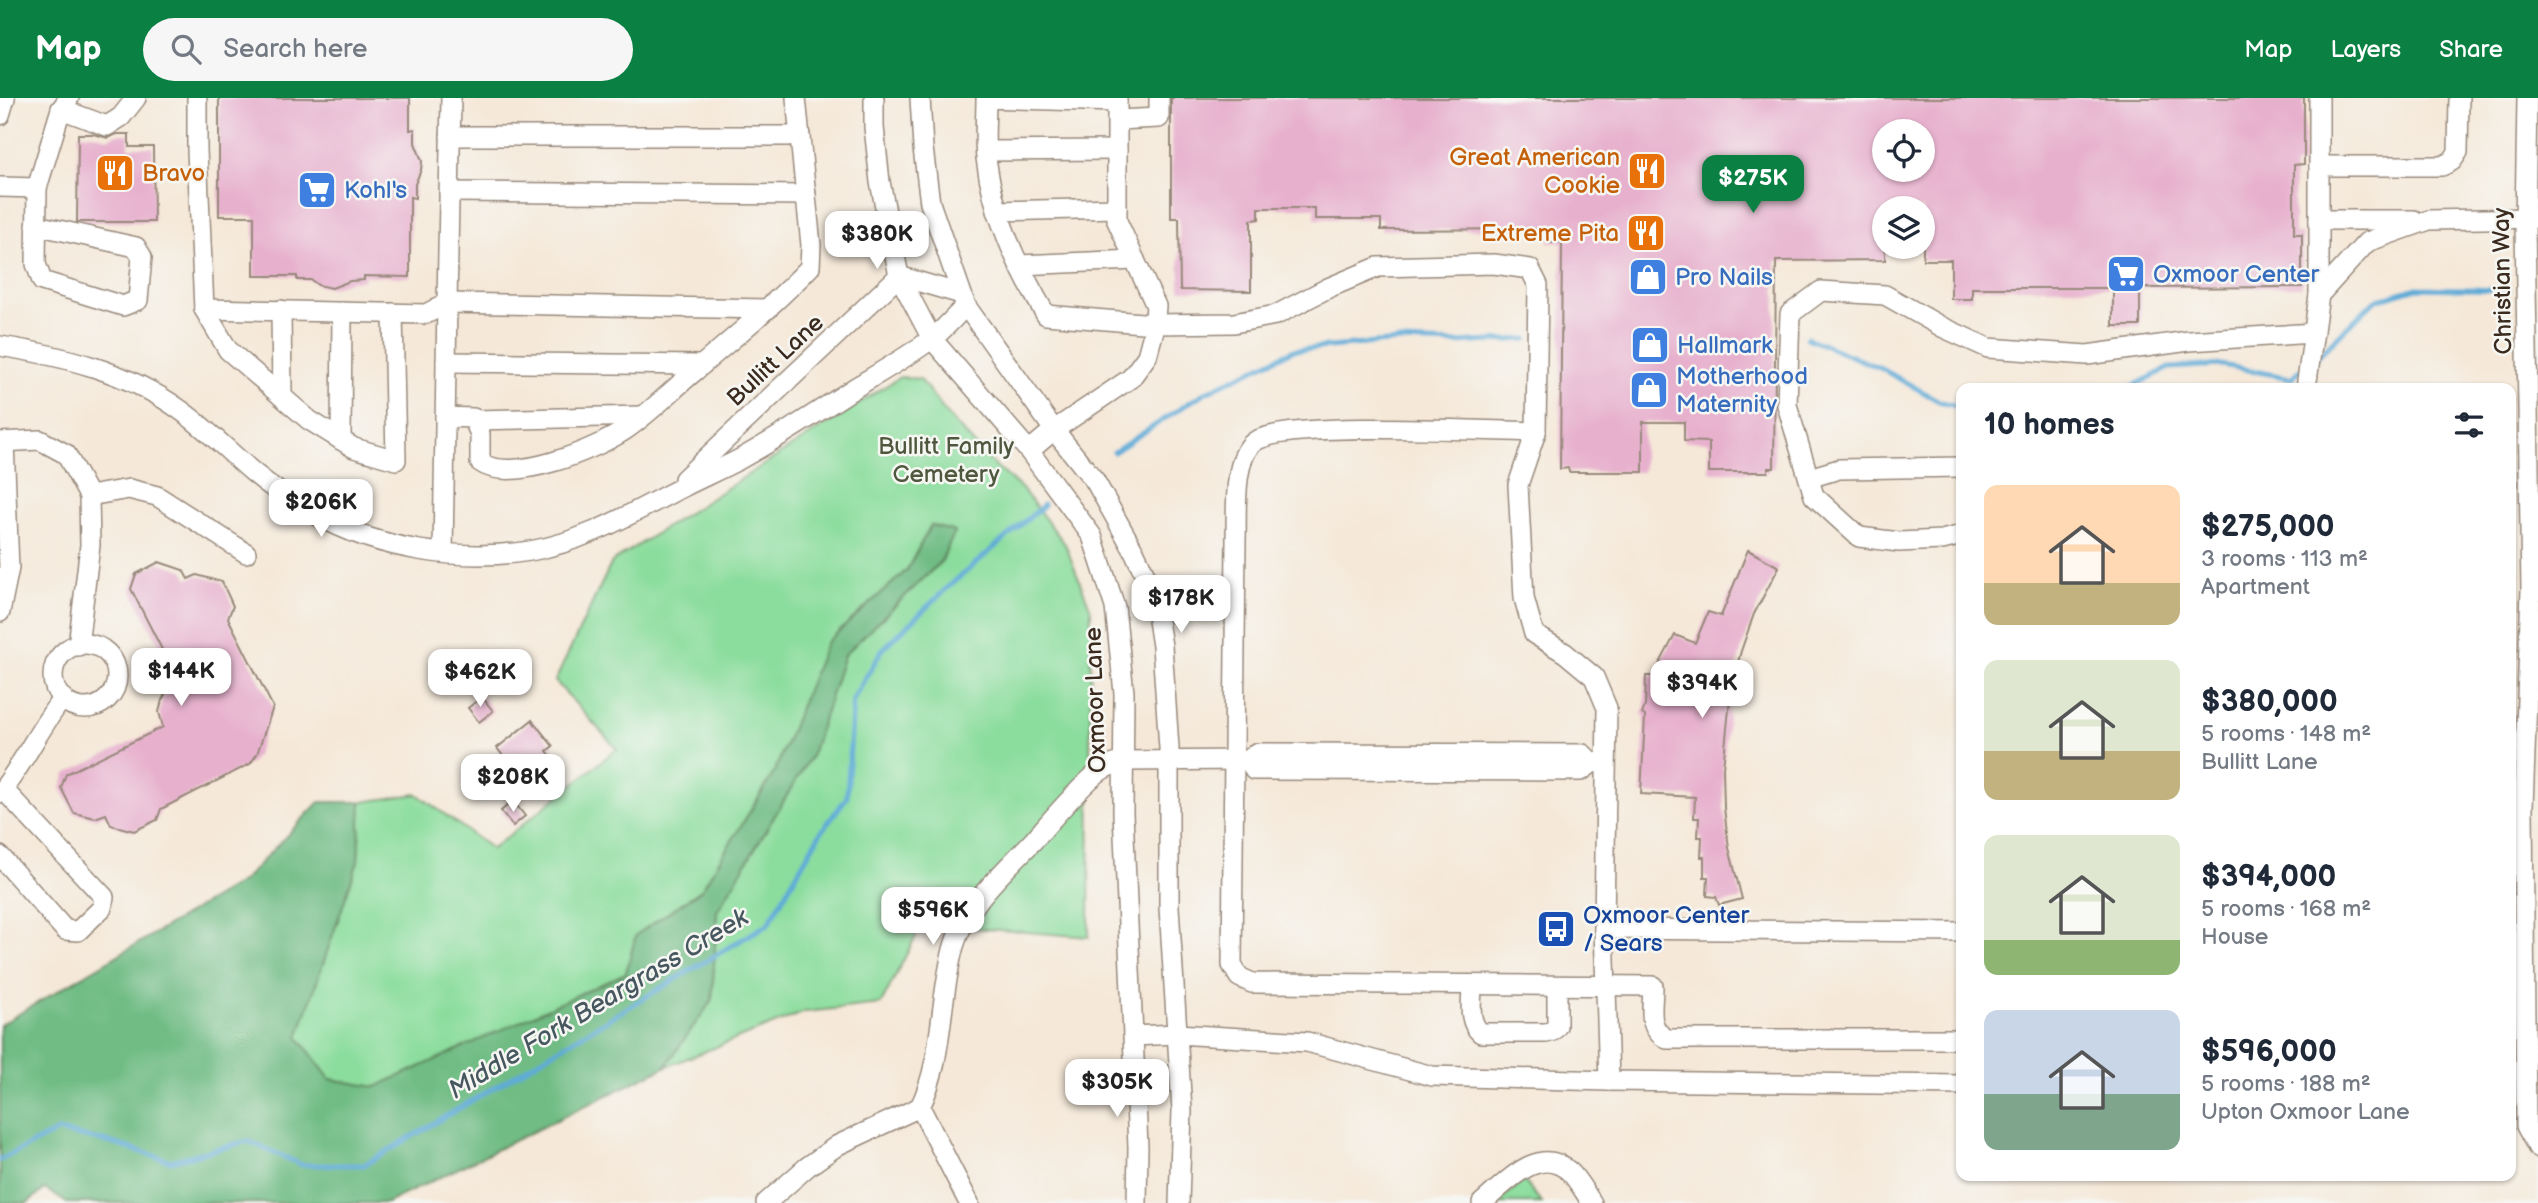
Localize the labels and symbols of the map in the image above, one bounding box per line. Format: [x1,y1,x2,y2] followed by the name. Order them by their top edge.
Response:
[1449,143,1620,200] place label: Great American Cookie
[1626,150,1668,192] restaurant icon: Great American Cookie
[94,152,136,194] restaurant icon: Bravo
[1704,156,1802,215] pin: $275K
[142,159,205,188] place label: Bravo
[296,169,338,211] supermarket icon: Kohl's
[344,176,407,205] place label: Kohl's
[2487,207,2518,355] street label: Christian Way
[828,212,926,271] pin: $380K
[1625,212,1667,254] restaurant icon: Extreme Pita
[1481,219,1619,248] place label: Extreme Pita
[2105,253,2147,295] supermarket icon: Oxmoor Center
[1627,256,1669,298] shop icon: Pro Nails
[2153,260,2319,289] place label: Oxmoor Center
[1675,263,1773,292] place label: Pro Nails
[721,308,830,412] street label: Bullitt Lane
[1629,324,1671,366] shop icon: Hallmark
[1677,331,1773,360] place label: Hallmark
[1676,362,1808,419] place label: Motherhood Maternity
[1628,369,1670,411] shop icon: Motherhood Maternity
[878,432,1014,489] park label: Bullitt Family Cemetery
[272,480,370,539] pin: $206K
[1132,575,1230,635] pin: $178K
[1078,626,1113,774] street label: Oxmoor Lane
[132,648,230,708] pin: $144K
[431,650,529,709] pin: $462K
[1653,660,1751,720] pin: $394K
[464,754,562,814] pin: $208K
[884,888,982,947] pin: $596K
[1583,901,1749,958] place label: Oxmoor Center / Sears
[443,902,755,1106] water label: Middle Fork Beargrass Creek
[1535,908,1577,950] bus stop icon: Oxmoor Center / Sears
[1068,1060,1166,1119] pin: $305K

